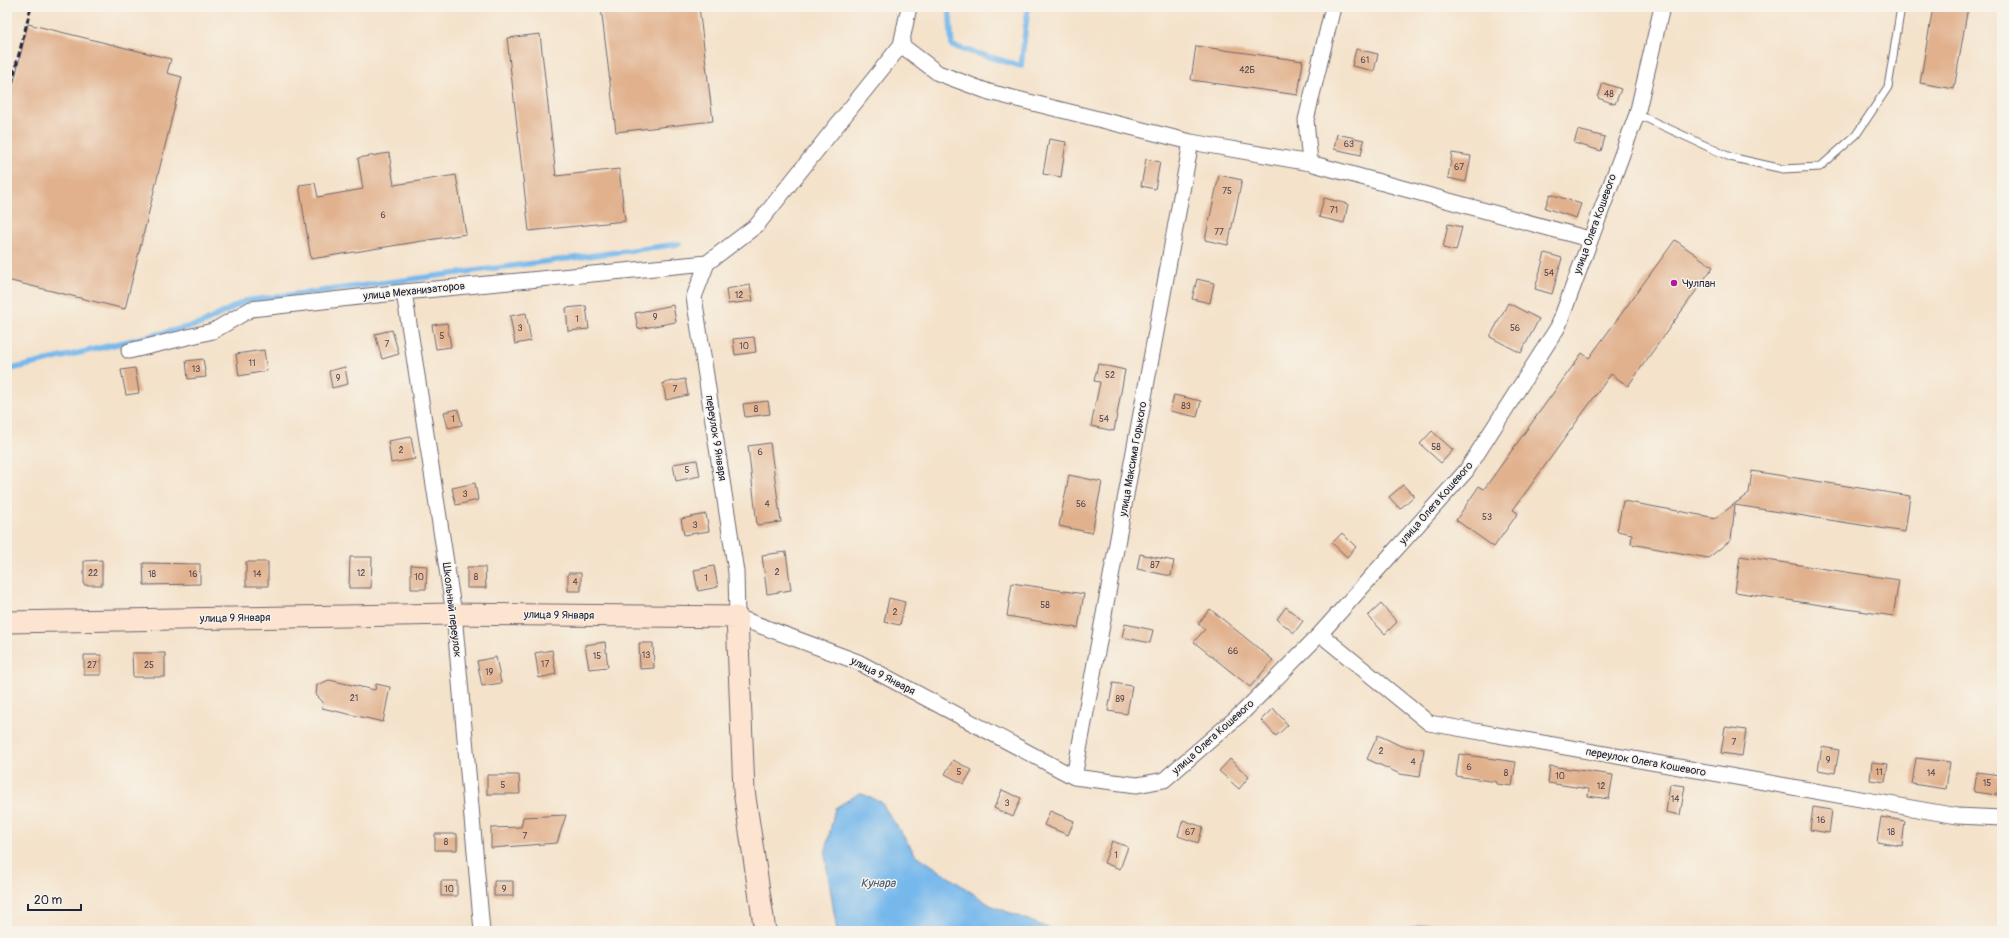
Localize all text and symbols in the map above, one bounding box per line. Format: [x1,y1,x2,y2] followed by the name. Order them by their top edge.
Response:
[1361,55,1369,66] house number: 61
[1239,65,1255,76] house number: 42Б
[1604,89,1614,100] house number: 48
[1344,139,1354,150] house number: 63
[1454,162,1464,173] house number: 67
[1570,172,1619,277] street label: улица Олега Кошевого
[1222,186,1232,197] house number: 75
[1330,205,1338,216] house number: 71
[380,210,386,221] house number: 6
[1214,227,1224,238] house number: 77
[1544,268,1555,279] house number: 54
[1682,277,1715,290] place label: Чулпан
[1669,278,1679,288] marker: Чулпан
[361,279,466,303] street label: улица Механизаторов
[735,290,743,301] house number: 12
[653,312,658,323] house number: 9
[575,314,579,325] house number: 1
[517,323,523,334] house number: 3
[1510,323,1520,334] house number: 56
[440,331,445,342] house number: 5
[385,339,390,350] house number: 7
[739,341,749,352] house number: 10
[248,358,256,369] house number: 11
[192,364,200,375] house number: 13
[1105,370,1115,381] house number: 52
[336,373,341,384] house number: 9
[673,384,678,395] house number: 7
[703,394,729,482] street label: переулок 9 Января
[1116,400,1150,518] street label: улица Максима Горького
[1181,401,1191,412] house number: 83
[754,404,759,415] house number: 8
[451,414,455,425] house number: 1
[1099,414,1110,425] house number: 54
[1431,442,1441,453] house number: 58
[398,445,404,456] house number: 2
[757,447,763,458] house number: 6
[1396,459,1476,548] street label: улица Олега Кошевого
[685,465,690,476] house number: 5
[462,489,468,500] house number: 3
[764,499,770,510] house number: 4
[1076,499,1086,510] house number: 56
[1482,512,1492,523] house number: 53
[692,520,698,531] house number: 3
[1150,560,1160,571] house number: 87
[440,562,464,658] street label: Школьный переулок
[774,567,780,578] house number: 2
[88,568,98,579] house number: 22
[357,568,365,579] house number: 12
[148,569,156,580] house number: 18
[189,569,197,580] house number: 16
[253,569,262,580] house number: 14
[414,572,424,583] house number: 10
[474,572,479,583] house number: 8
[704,573,708,584] house number: 1
[572,577,578,588] house number: 4
[1040,600,1050,611] house number: 58
[892,607,898,618] house number: 2
[523,608,594,622] street label: улица 9 Января
[199,611,270,625] street label: улица 9 Января
[1228,646,1238,657] house number: 66
[642,650,650,661] house number: 13
[593,651,601,662] house number: 15
[848,654,917,698] street label: улица 9 Января
[541,659,549,670] house number: 17
[87,660,97,671] house number: 27
[144,660,154,671] house number: 25
[485,667,493,678] house number: 19
[350,693,358,704] house number: 21
[1115,694,1125,705] house number: 89
[1169,697,1257,778] street label: улица Олега Кошевого
[1732,737,1737,748] house number: 7
[1585,745,1707,779] street label: переулок Олега Кошевого
[1378,746,1384,757] house number: 2
[1826,755,1831,766] house number: 9
[1410,757,1416,768] house number: 4
[1466,762,1472,773] house number: 6
[957,767,962,778] house number: 5
[1875,767,1883,778] house number: 11
[1504,768,1509,779] house number: 8
[1927,768,1936,779] house number: 14
[1555,771,1565,782] house number: 10
[1983,778,1991,789] house number: 15
[501,780,506,791] house number: 5
[1597,781,1605,792] house number: 12
[1671,794,1680,805] house number: 14
[1004,798,1010,809] house number: 3
[1817,815,1825,826] house number: 16
[1185,827,1195,838] house number: 67
[1887,827,1895,838] house number: 18
[523,831,528,842] house number: 7
[444,837,449,848] house number: 8
[1114,850,1118,861] house number: 1
[861,876,897,891] water label: Кунара
[444,884,454,895] house number: 10
[502,884,507,895] house number: 9
[28,886,81,912] scale bar
[34,893,63,908] text: 20 m

